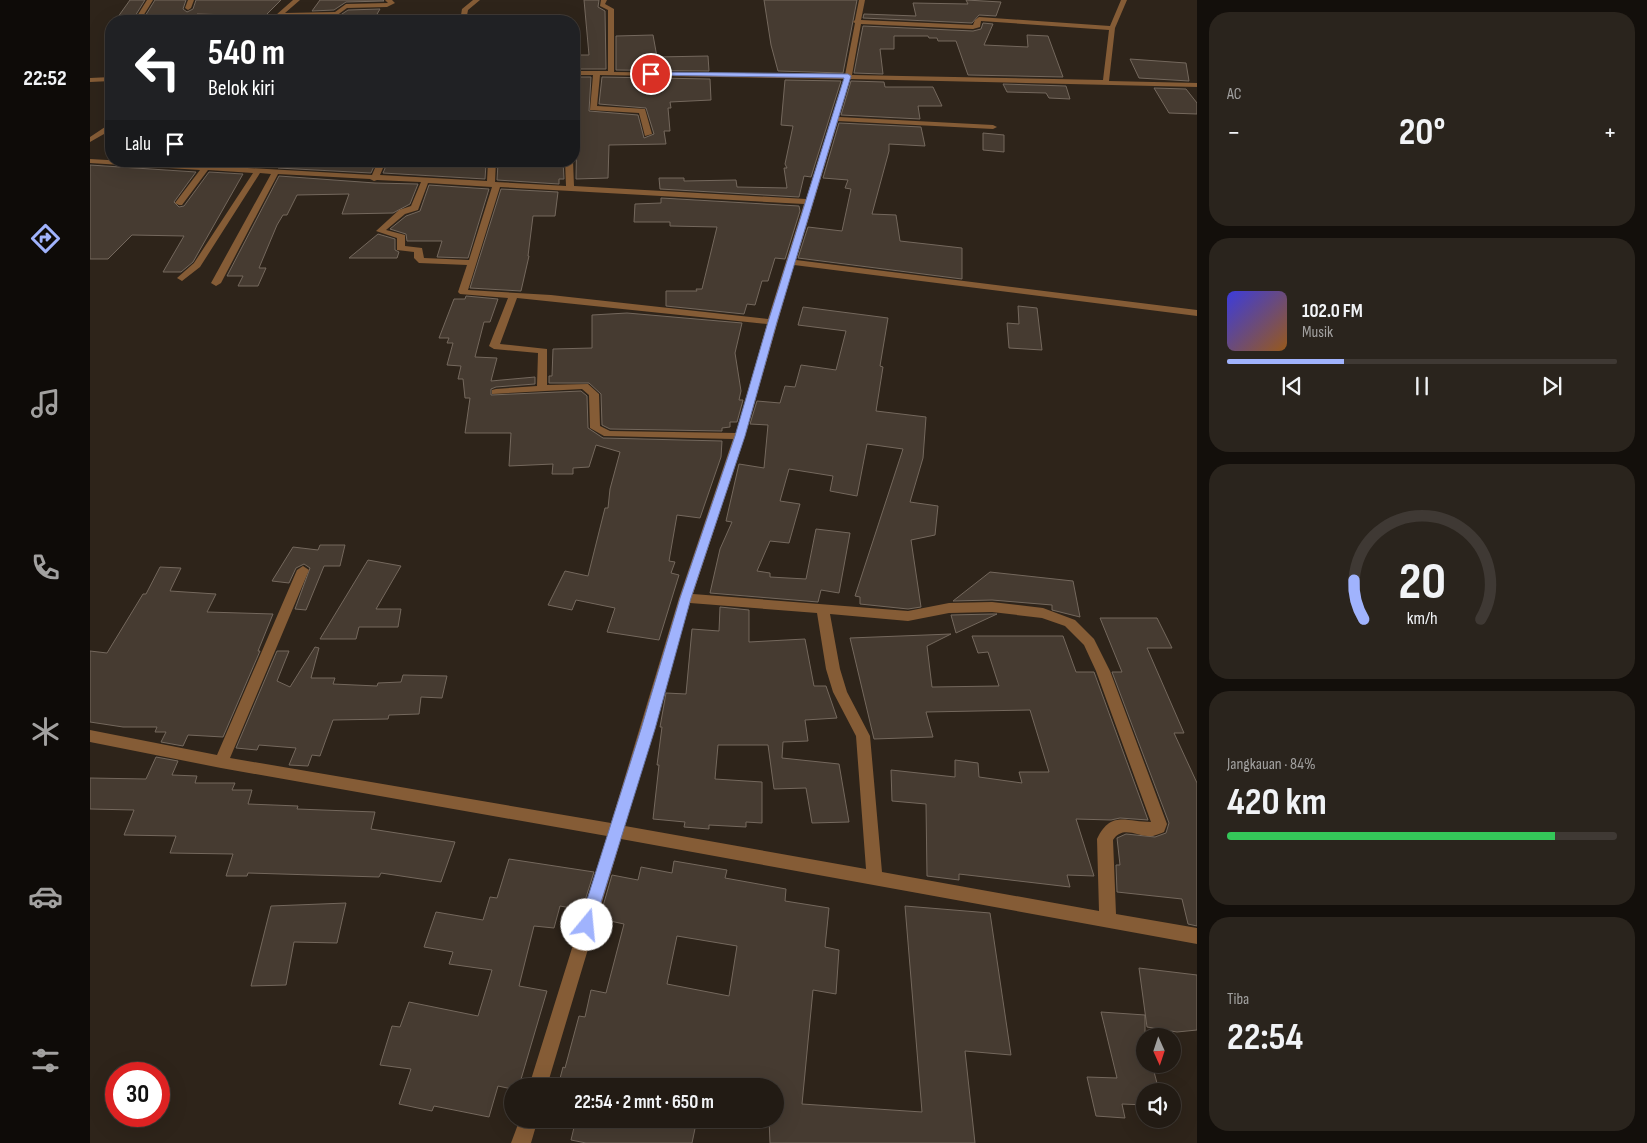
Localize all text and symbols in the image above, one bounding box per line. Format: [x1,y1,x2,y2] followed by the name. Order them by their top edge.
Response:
[208,32,285,75] text: 540 m
[125,35,190,100] icon: left
[630,53,672,95] pin
[637,60,665,88] icon: arrive
[23,65,67,92] text: 22:52
[208,75,275,102] text: Belok kiri
[1227,85,1241,104] text: AC
[1399,110,1445,155] text: 20°
[1227,116,1241,149] text: −
[1603,116,1617,149] text: +
[161,130,189,158] icon: arrive
[125,133,151,156] text: Lalu
[28,221,63,256] icon: directions
[1302,300,1363,323] text: 102.0 FM
[1302,323,1333,342] text: Musik
[1278,372,1306,400] icon: previous
[1408,372,1436,400] icon: pause
[1538,372,1566,400] icon: next
[28,386,63,421] icon: music
[28,550,63,585] icon: phone
[1398,551,1446,614] text: 20
[1407,608,1437,629] text: km/h
[28,714,63,749] icon: climate
[1227,755,1316,774] text: Jangkauan · 84%
[1227,780,1327,825] text: 420 km
[28,879,63,914] icon: car
[560,898,612,950] position arrow
[1227,990,1249,1009] text: Tiba
[1227,1015,1303,1060] text: 22:54
[1136,1028,1181,1072] north arrow
[1136,1028,1181,1128] map controls
[28,1043,63,1078] icon: filters
[105,1062,170,1127] speed limit sign: 30
[1136,1083,1181,1128] button: sound
[574,1091,714,1114] text: 22:54 · 2 mnt · 650 m

